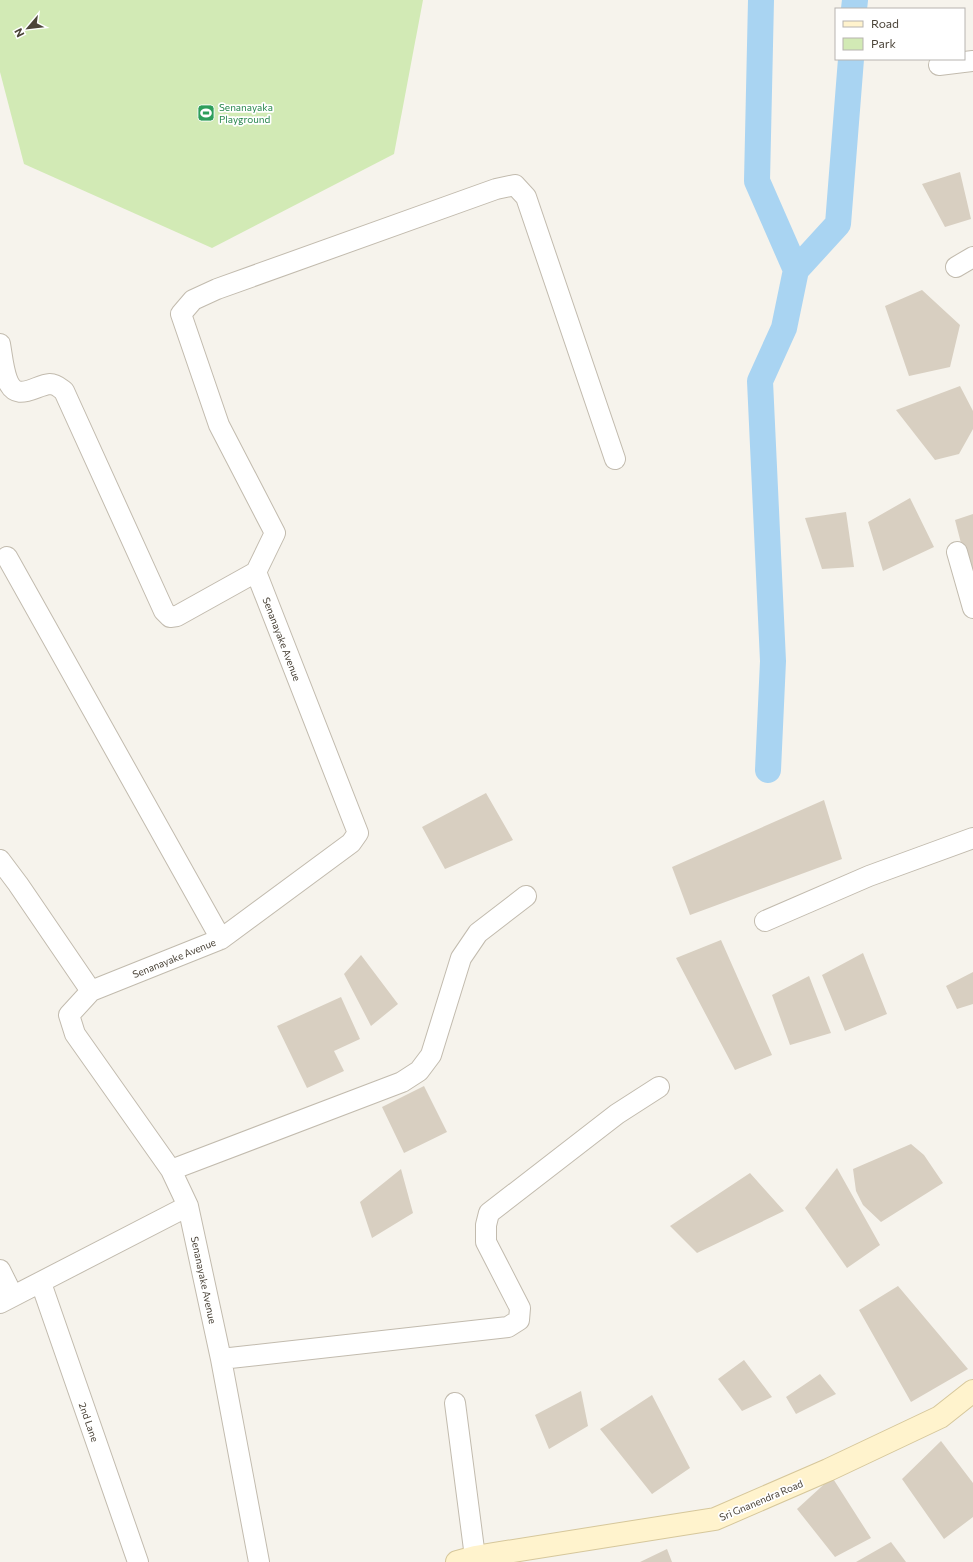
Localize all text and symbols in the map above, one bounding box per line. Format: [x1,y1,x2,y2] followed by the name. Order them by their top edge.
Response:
[8,8,48,48] north arrow
[835,8,965,60] legend
[871,16,899,30] text: Road
[11,26,26,40] text: N
[871,36,897,50] text: Park
[219,101,273,125] place label: Senanayaka Playground
[196,103,216,123] sports icon: Senanayaka Playground
[260,595,304,683] street label: Senanayake Avenue
[130,936,218,980] street label: Senanayake Avenue
[189,1235,219,1325] street label: Senanayake Avenue
[77,1401,101,1443] street label: 2nd Lane
[717,1477,805,1523] street label: Sri Gnanendra Road

